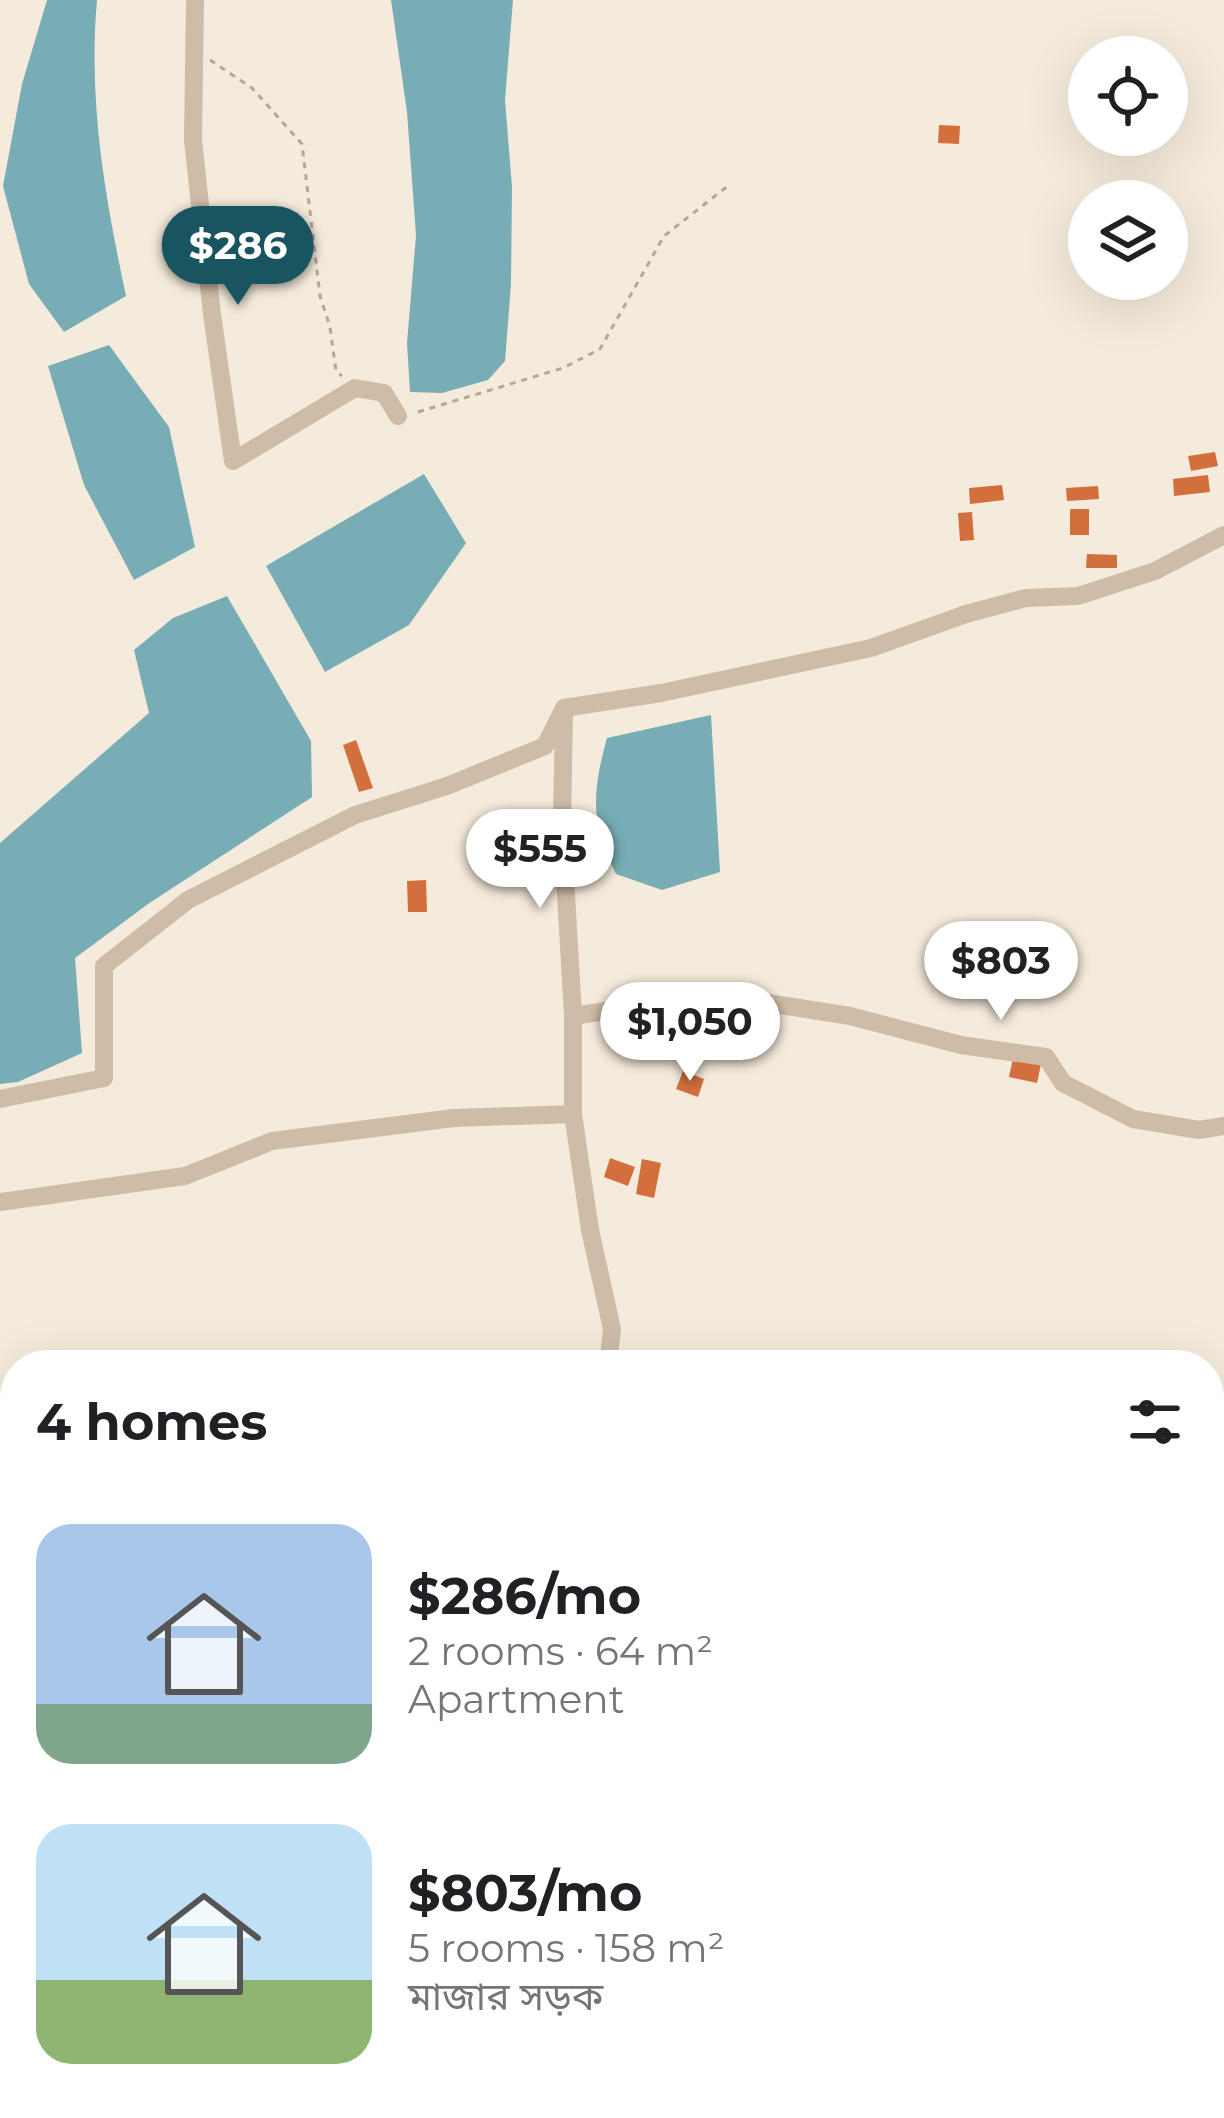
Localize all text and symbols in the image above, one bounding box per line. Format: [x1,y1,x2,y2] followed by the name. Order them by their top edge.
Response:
[1068,36,1188,300] map controls
[1068,36,1188,156] button: locate
[1068,180,1188,300] button: layers
[167,206,309,308] pin: $286
[189,221,287,269] text: $286
[469,809,611,911] pin: $555
[493,824,587,872] text: $555
[930,921,1072,1023] pin: $803
[951,936,1051,984] text: $803
[592,982,788,1084] pin: $1,050
[627,997,753,1045] text: $1,050
[1122,1389,1188,1455] icon: filters
[36,1391,267,1453] text: 4 homes
[408,1565,641,1627] text: $286/mo
[132,1572,276,1716] icon: home
[408,1627,713,1675] text: 2 rooms · 64 m²
[408,1675,624,1723] text: Apartment
[408,1862,642,1924] text: $803/mo
[132,1872,276,2016] icon: home
[408,1924,724,1972] text: 5 rooms · 158 m²
[408,1972,603,2020] text: মাজার সড়ক

